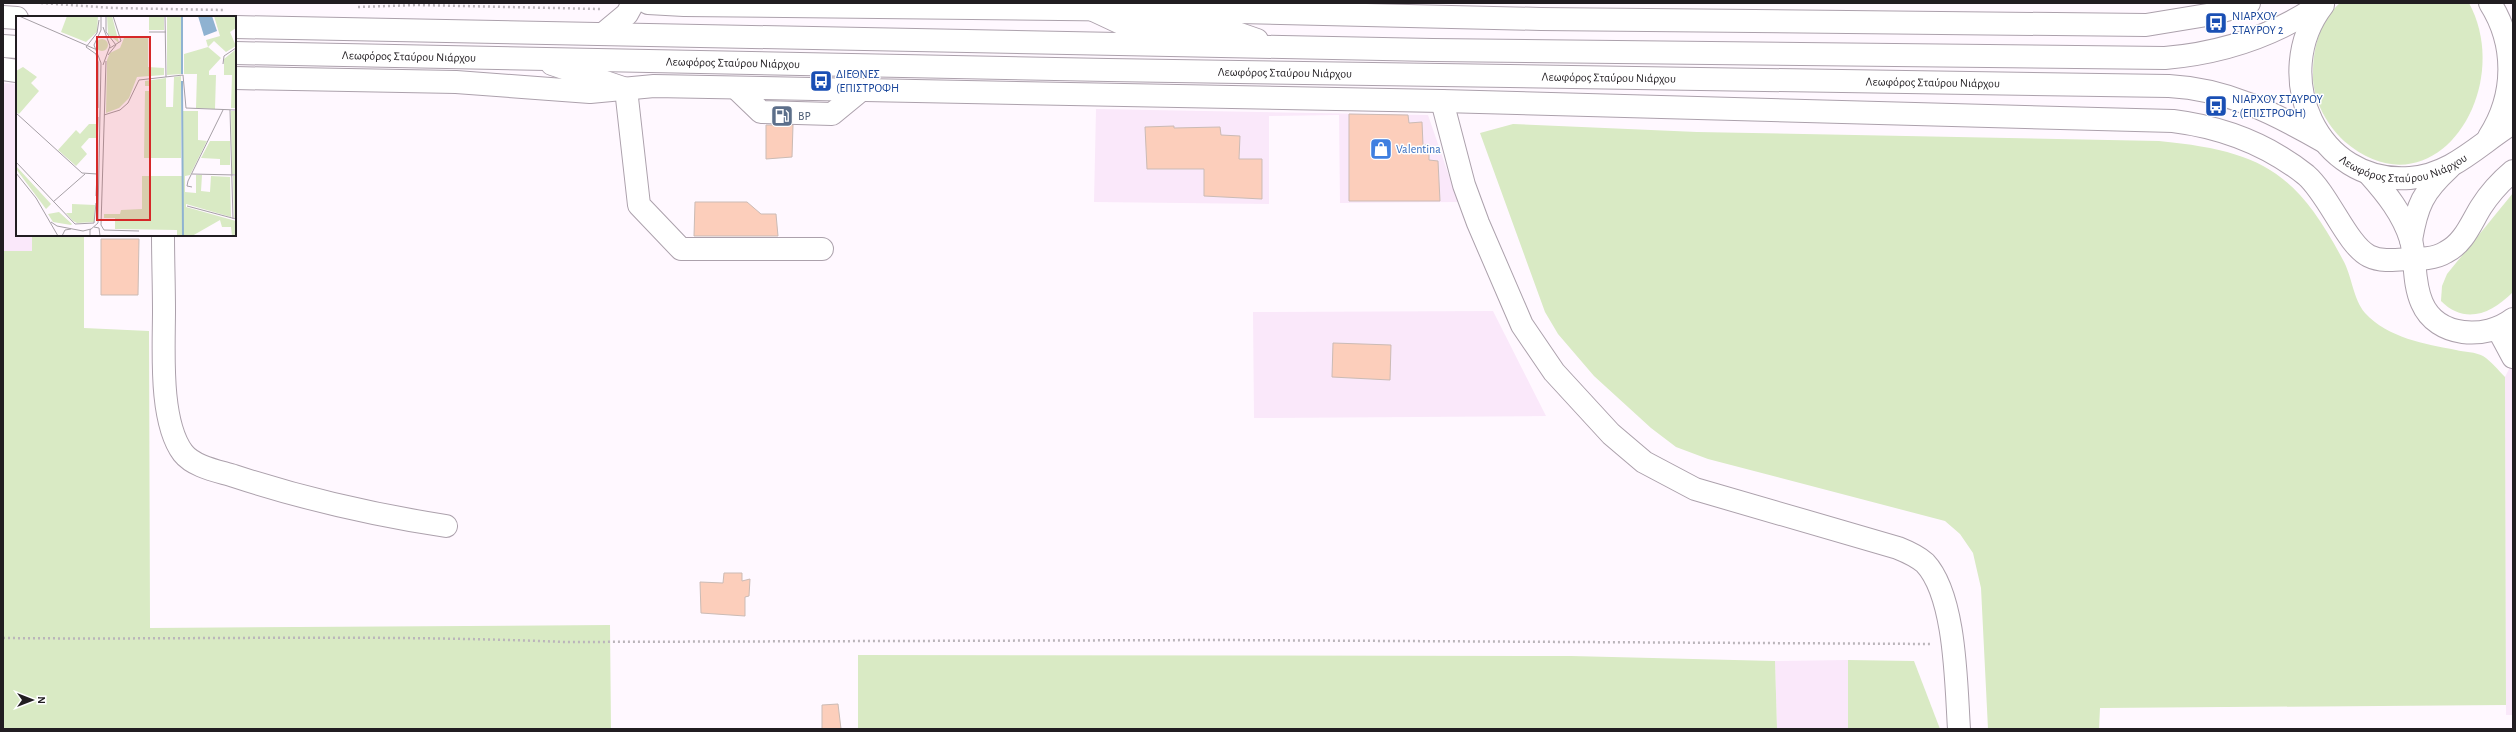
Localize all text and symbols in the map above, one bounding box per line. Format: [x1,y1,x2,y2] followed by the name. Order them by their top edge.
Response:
[2203,10,2229,36] bus stop icon: ΝΙΑΡΧΟΥ ΣΤΑΥΡΟΥ 2
[2232,10,2284,36] place label: ΝΙΑΡΧΟΥ ΣΤΑΥΡΟΥ 2
[16,16,236,236] inset map
[342,49,476,64] street label: Λεωφόρος Σταύρου Νιάρχου
[666,55,800,70] street label: Λεωφόρος Σταύρου Νιάρχου
[1218,66,1352,80] street label: Λεωφόρος Σταύρου Νιάρχου
[808,68,834,94] bus stop icon: ΔΙΕΘΝΕΣ (ΕΠΙΣΤΡΟΦΗ
[836,68,899,94] place label: ΔΙΕΘΝΕΣ (ΕΠΙΣΤΡΟΦΗ
[1542,71,1676,85] street label: Λεωφόρος Σταύρου Νιάρχου
[1866,75,2000,89] street label: Λεωφόρος Σταύρου Νιάρχου
[2203,93,2229,119] bus stop icon: ΝΙΑΡΧΟΥ ΣΤΑΥΡΟΥ 2 (ΕΠΙΣΤΡΟΦΗ)
[2232,93,2324,119] place label: ΝΙΑΡΧΟΥ ΣΤΑΥΡΟΥ 2 (ΕΠΙΣΤΡΟΦΗ)
[769,103,795,129] fuel station icon: BP
[798,110,811,122] place label: BP
[1368,136,1394,162] shop icon: Valentina
[1396,143,1441,155] place label: Valentina
[2337,147,2471,161] street label: Λεωφόρος Σταύρου Νιάρχου
[2337,151,2469,184] text: Λεωφόρος Σταύρου Νιάρχου
[12,680,52,720] north arrow
[36,696,47,704] text: N

